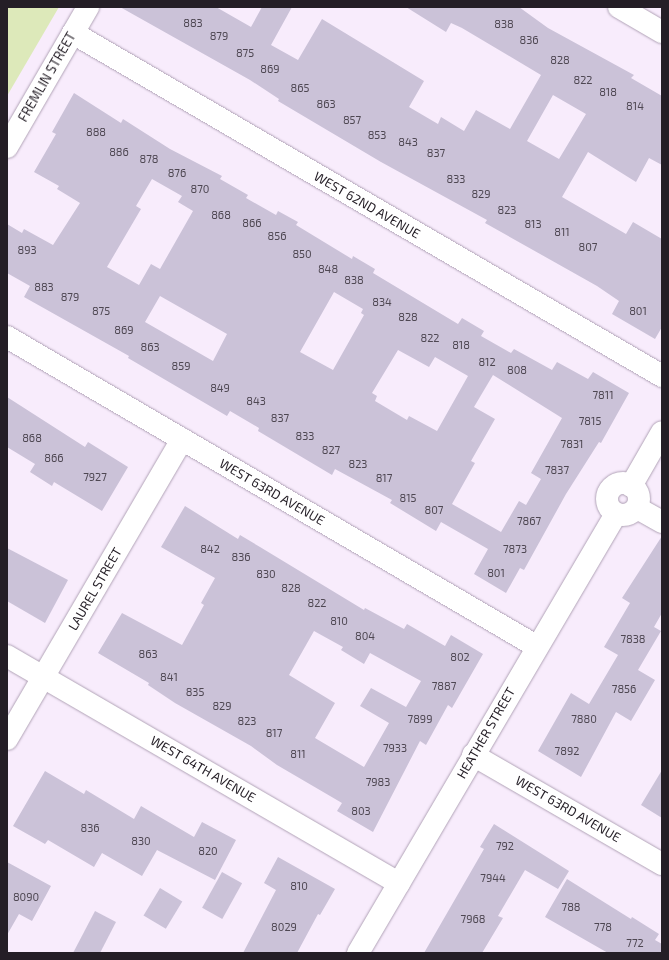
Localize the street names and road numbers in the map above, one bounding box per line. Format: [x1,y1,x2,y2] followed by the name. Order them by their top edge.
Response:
[15,29,79,125] street label: FREMLIN STREET
[311,168,423,242] street label: WEST 62ND AVENUE
[216,455,328,529] street label: WEST 63RD AVENUE
[65,545,125,633] street label: LAUREL STREET
[454,685,518,781] street label: HEATHER STREET
[147,732,259,806] street label: WEST 64TH AVENUE
[512,772,624,846] street label: WEST 63RD AVENUE

